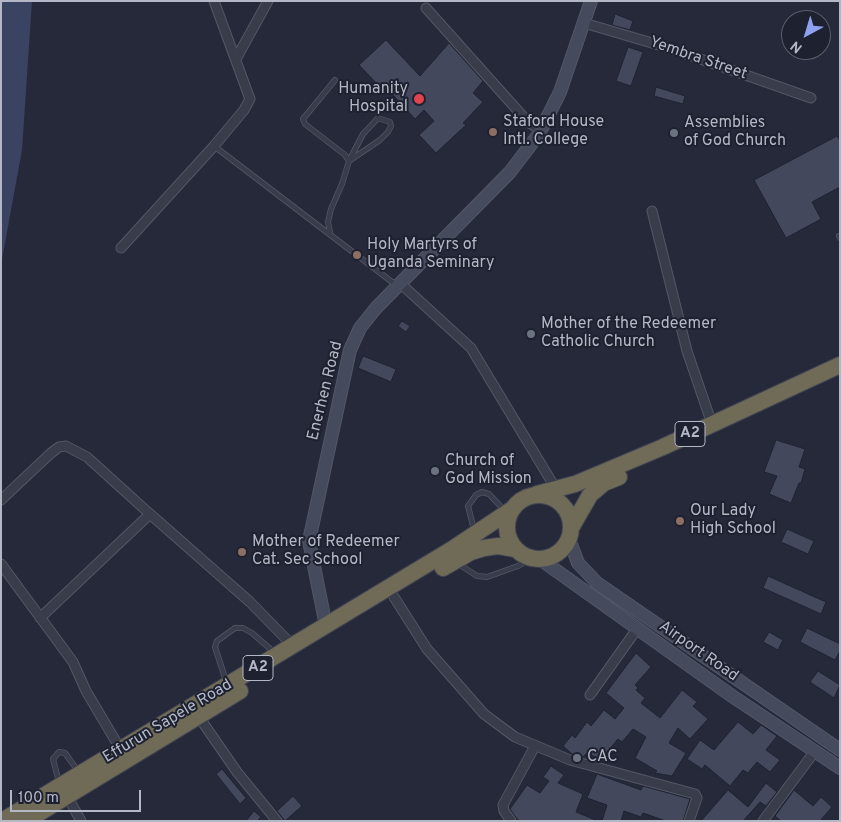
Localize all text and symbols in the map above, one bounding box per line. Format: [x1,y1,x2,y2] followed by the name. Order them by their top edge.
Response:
[781,10,831,60] north arrow
[647,33,749,85] street label: Yembra Street
[788,36,806,56] text: N
[338,80,408,118] place label: Humanity Hospital
[412,92,426,106] marker: Humanity Hospital
[503,113,604,151] place label: Staford House Intl. College
[684,114,786,152] place label: Assemblies of God Church
[487,126,499,138] marker: Staford House Intl. College
[668,127,680,139] marker: Assemblies of God Church
[367,236,494,274] place label: Holy Martyrs of Uganda Seminary
[351,249,363,261] marker: Holy Martyrs of Uganda Seminary
[541,315,716,353] place label: Mother of the Redeemer Catholic Church
[525,328,537,340] marker: Mother of the Redeemer Catholic Church
[304,339,348,443] street label: Enerhen Road
[675,422,705,446] road number: A2
[445,452,532,490] place label: Church of God Mission
[429,465,441,477] marker: Church of God Mission
[690,502,776,540] place label: Our Lady High School
[674,515,686,527] marker: Our Lady High School
[252,533,400,571] place label: Mother of Redeemer Cat. Sec School
[236,546,248,558] marker: Mother of Redeemer Cat. Sec School
[655,618,741,686] street label: Airport Road
[243,656,273,680] road number: A2
[100,676,236,768] street label: Effurun Sapele Road
[587,748,618,768] place label: CAC
[571,752,583,764] marker: CAC
[12,780,144,812] scale bar
[18,789,59,808] text: 100 m

